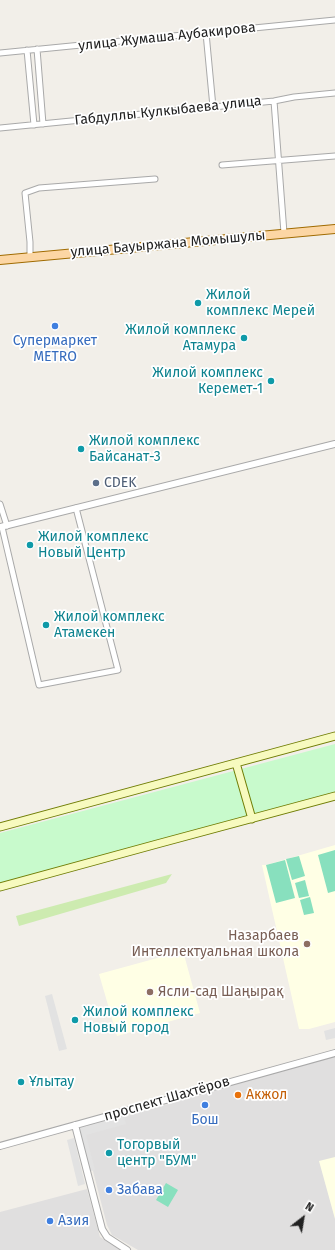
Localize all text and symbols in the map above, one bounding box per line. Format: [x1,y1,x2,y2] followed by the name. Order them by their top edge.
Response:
[77,19,257,55] street label: улица Жумаша Аубакирова
[74,93,262,129] street label: Габдуллы Кулкыбаева улица
[70,227,266,261] street label: улица Бауыржана Момышулы
[206,287,315,320] place label: Жилой комплекс Мерей
[193,298,203,308] marker: Жилой комплекс Мерей
[50,321,60,331] marker: Супермаркет METRO
[125,322,236,354] place label: Жилой комплекс Атамура
[13,333,97,366] place label: Супермаркет METRO
[239,333,249,343] marker: Жилой комплекс Атамура
[152,365,263,398] place label: Жилой комплекс Керемет-1
[266,376,276,386] marker: Жилой комплекс Керемет-1
[89,433,200,466] place label: Жилой комплекс Байсанат-3
[76,444,86,454] marker: Жилой комплекс Байсанат-3
[104,475,137,491] place label: CDEK
[91,478,101,488] marker: CDEK
[38,529,149,562] place label: Жилой комплекс Новый Центр
[25,540,35,550] marker: Жилой комплекс Новый Центр
[54,609,165,642] place label: Жилой комплекс Атамекен
[41,620,51,630] marker: Жилой комплекс Атамекен
[131,928,299,960] place label: Назарбаев Интеллектуальная школа
[302,939,312,949] marker: Назарбаев Интеллектуальная школа
[158,984,283,1000] place label: Ясли-сад Шаңырақ
[145,987,155,997] marker: Ясли-сад Шаңырақ
[83,1004,194,1036] place label: Жилой комплекс Новый город
[70,1015,80,1025] marker: Жилой комплекс Новый город
[102,1073,232,1125] street label: проспект Шахтёров
[29,1074,74,1090] place label: Ұлытау
[16,1077,26,1087] marker: Ұлытау
[246,1087,287,1103] place label: Акжол
[233,1090,243,1100] marker: Акжол
[200,1100,210,1110] marker: Бош
[191,1112,219,1128] place label: Бош
[117,1137,197,1170] place label: Тогорвый центр "БУМ"
[104,1148,114,1158] marker: Тогорвый центр "БУМ"
[117,1182,163,1198] place label: Забава
[104,1185,114,1195] marker: Забава
[283,1198,323,1238] north arrow
[303,1200,316,1215] text: N
[58,1213,89,1229] place label: Азия
[45,1216,55,1226] marker: Азия

